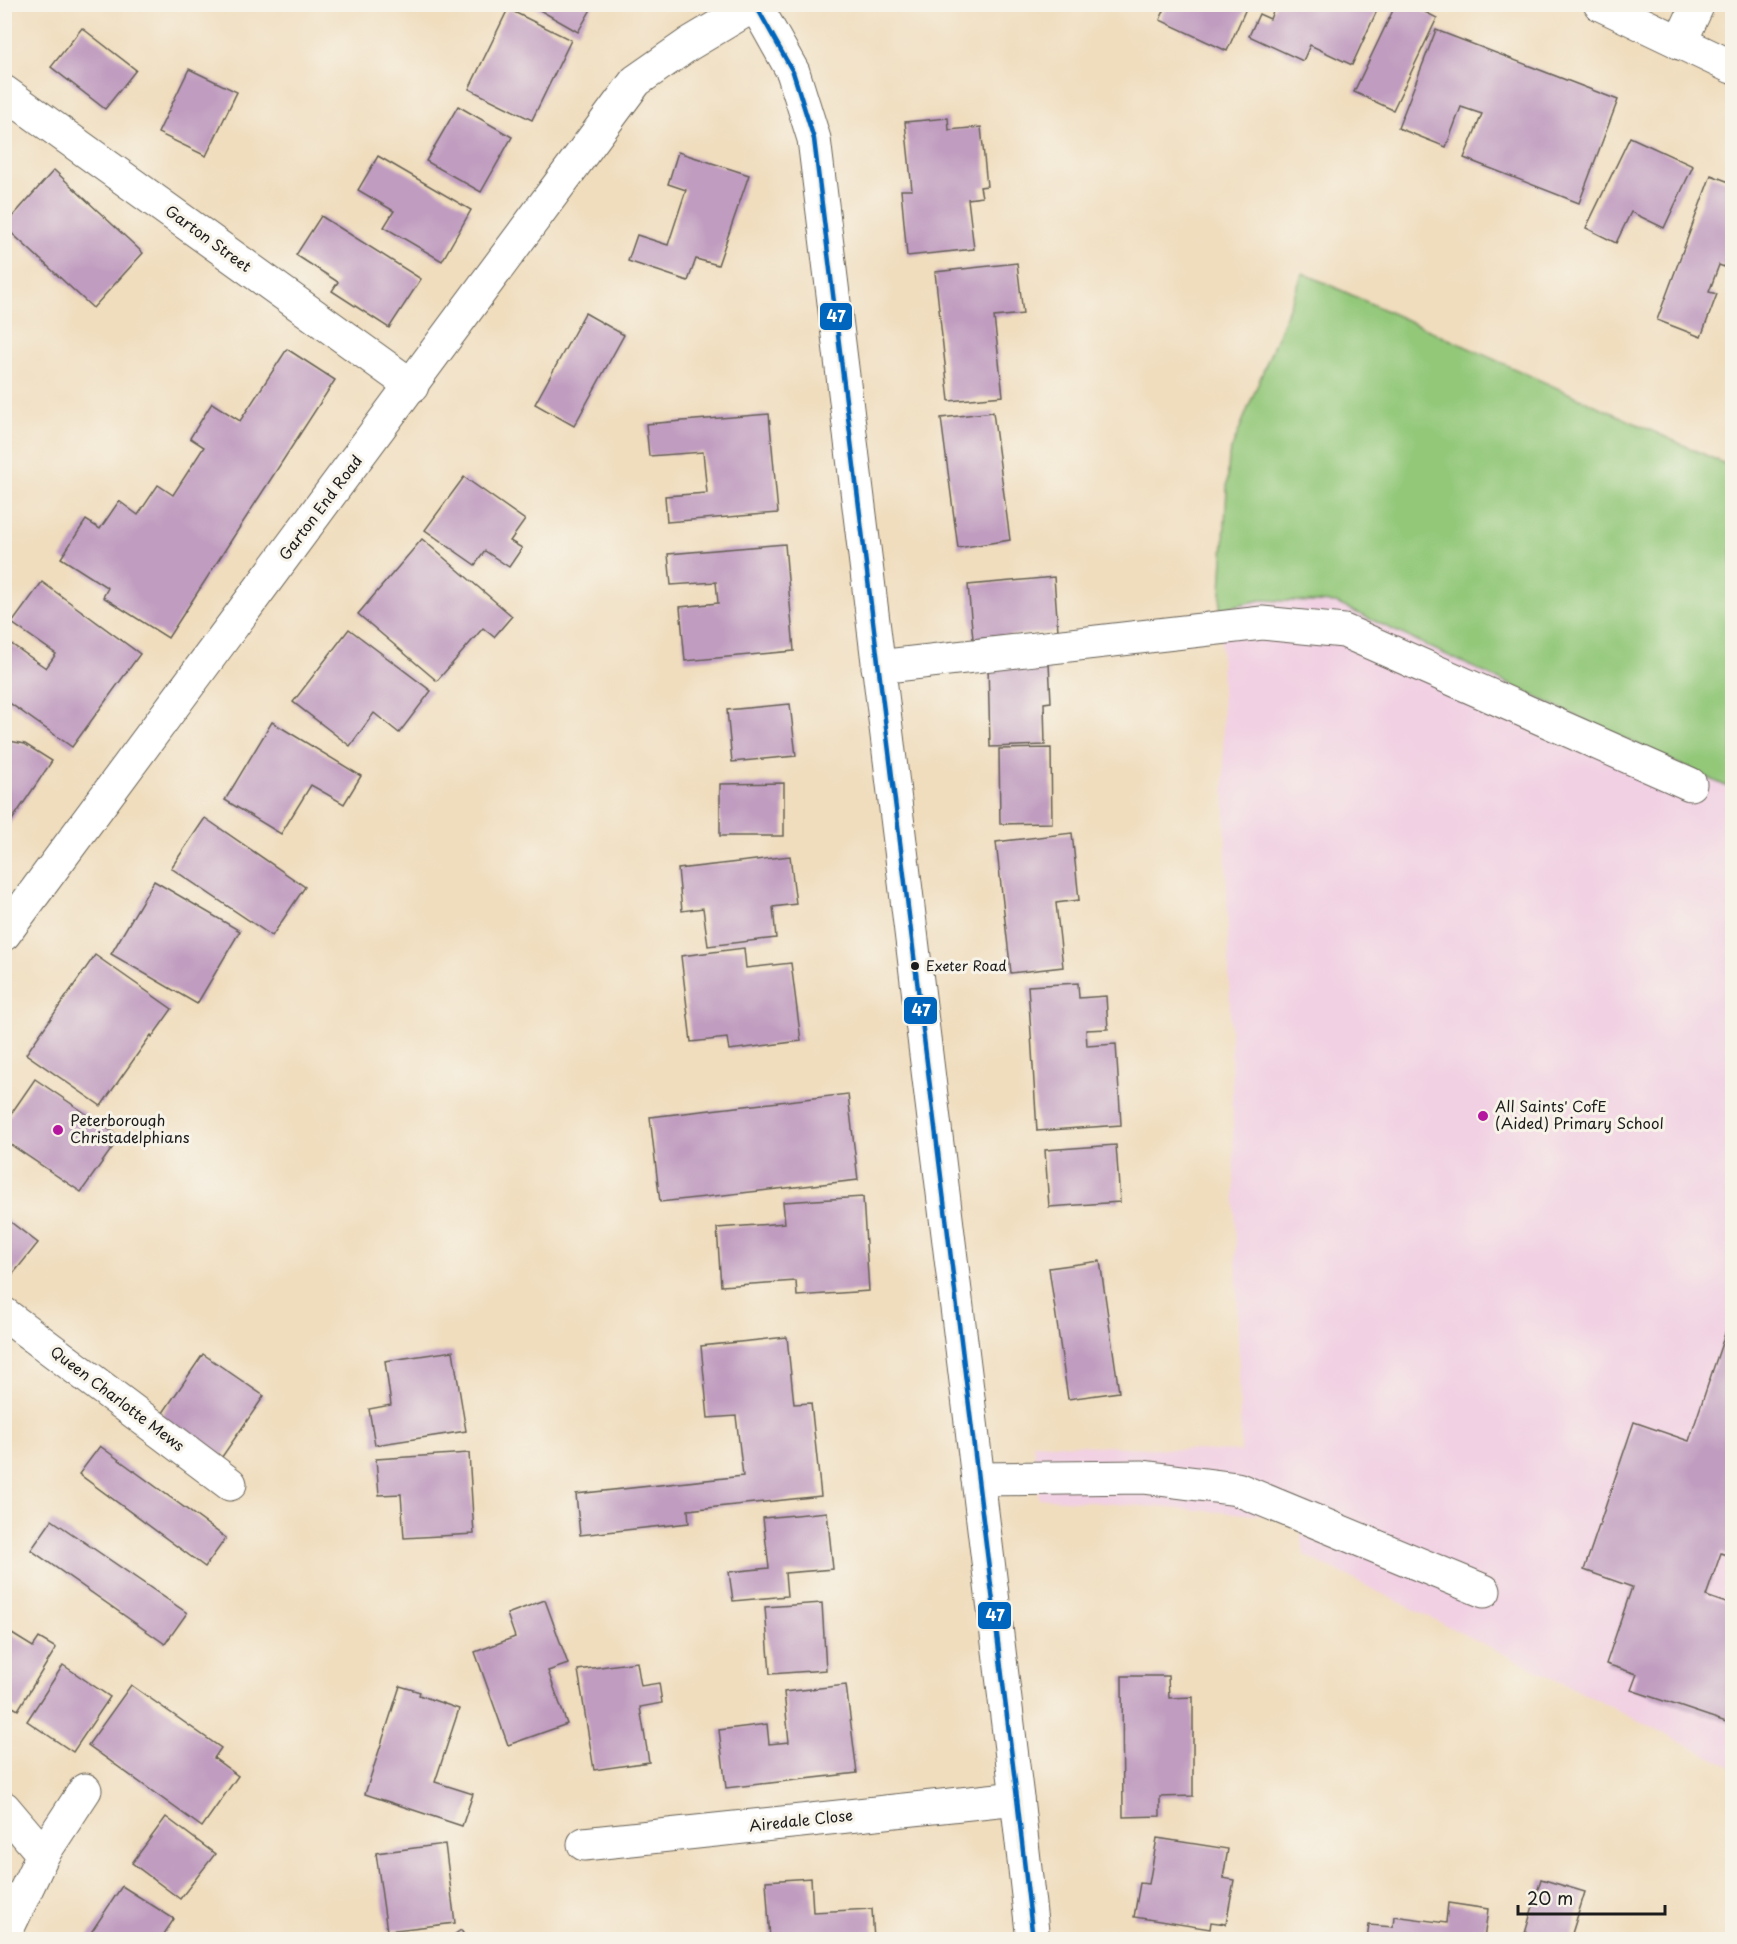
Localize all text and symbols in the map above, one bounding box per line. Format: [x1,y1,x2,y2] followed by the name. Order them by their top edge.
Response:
[161,199,257,277] street label: Garton Street
[819,302,853,331] line badge: 47
[826,303,846,327] text: 47
[273,450,367,565] street label: Garton End Road
[926,955,1007,976] place label: Exeter Road
[909,960,921,972] marker: Exeter Road
[903,996,938,1025] line badge: 47
[911,997,931,1021] text: 47
[1495,1094,1664,1134] place label: All Saints' CofE (Aided) Primary School
[70,1108,190,1148] place label: Peterborough Christadelphians
[1476,1109,1490,1123] marker: All Saints' CofE (Aided) Primary School
[51,1123,65,1137] marker: Peterborough Christadelphians
[46,1340,190,1456] street label: Queen Charlotte Mews
[977,1601,1012,1630] line badge: 47
[985,1602,1005,1626] text: 47
[748,1803,854,1836] street label: Airedale Close
[1518,1878,1665,1916] scale bar
[1527,1884,1573,1911] text: 20 m

